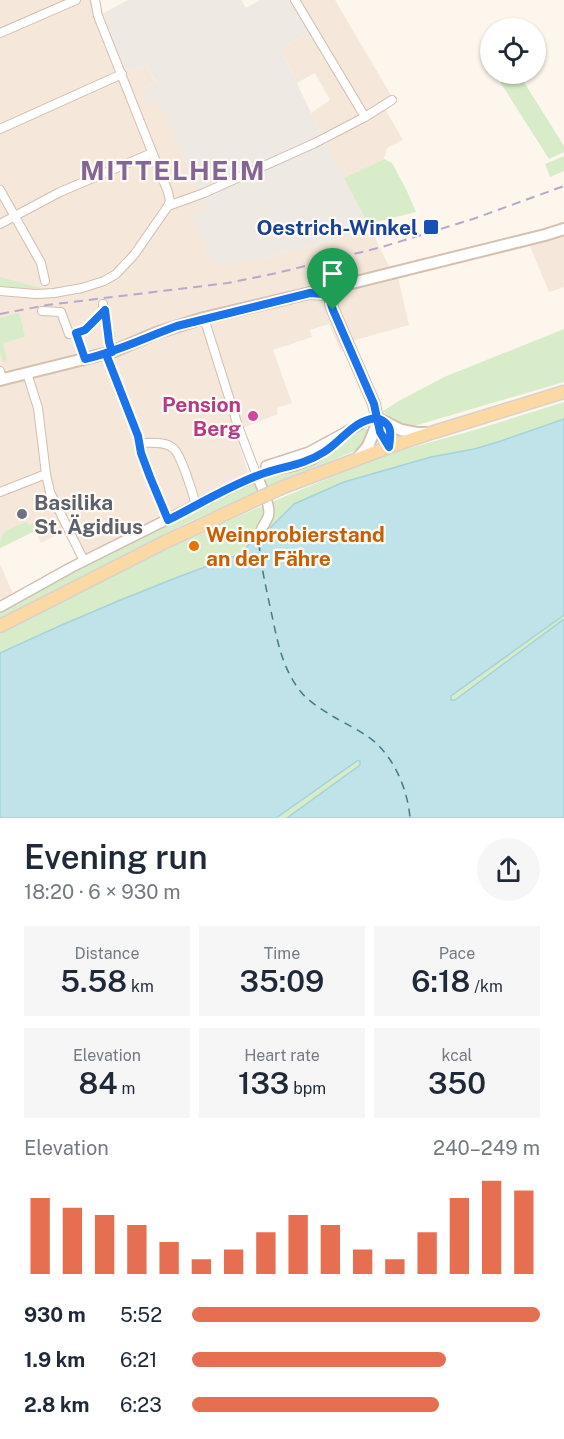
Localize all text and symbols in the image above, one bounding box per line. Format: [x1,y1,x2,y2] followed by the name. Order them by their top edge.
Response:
[480,18,546,84] map controls
[480,18,546,84] button: locate
[80,154,266,186] district label: MITTELHEIM
[257,215,418,240] place label: Oestrich-Winkel
[422,218,440,236] marker: Oestrich-Winkel
[307,248,358,310] pin
[316,257,349,290] icon: arrive
[162,392,241,441] place label: Pension Berg
[246,409,260,423] marker: Pension Berg
[34,490,143,539] place label: Basilika St. Ägidius
[15,507,29,521] marker: Basilika St. Ägidius
[206,522,385,571] place label: Weinprobierstand an der Fähre
[187,539,201,553] marker: Weinprobierstand an der Fähre
[24,838,207,876] text: Evening run
[477,838,540,901] button: share
[24,880,181,904] text: 18:20 · 6 × 930 m
[75,944,139,963] text: Distance
[264,944,300,963] text: Time
[439,944,475,963] text: Pace
[60,963,127,999] text: 5.58
[240,963,324,999] text: 35:09
[411,963,470,999] text: 6:18
[127,977,154,996] text: km
[470,977,503,996] text: /km
[73,1046,141,1065] text: Elevation
[244,1046,320,1065] text: Heart rate
[442,1046,472,1065] text: kcal
[79,1065,118,1101] text: 84
[238,1065,289,1101] text: 133
[428,1065,486,1101] text: 350
[118,1079,135,1098] text: m
[289,1079,326,1098] text: bpm
[24,1136,109,1160] text: Elevation
[433,1136,540,1160] text: 240–249 m
[24,1303,86,1327] text: 930 m
[120,1303,162,1327] text: 5:52
[24,1348,85,1372] text: 1.9 km
[120,1348,157,1372] text: 6:21
[24,1393,90,1417] text: 2.8 km
[120,1393,162,1417] text: 6:23

